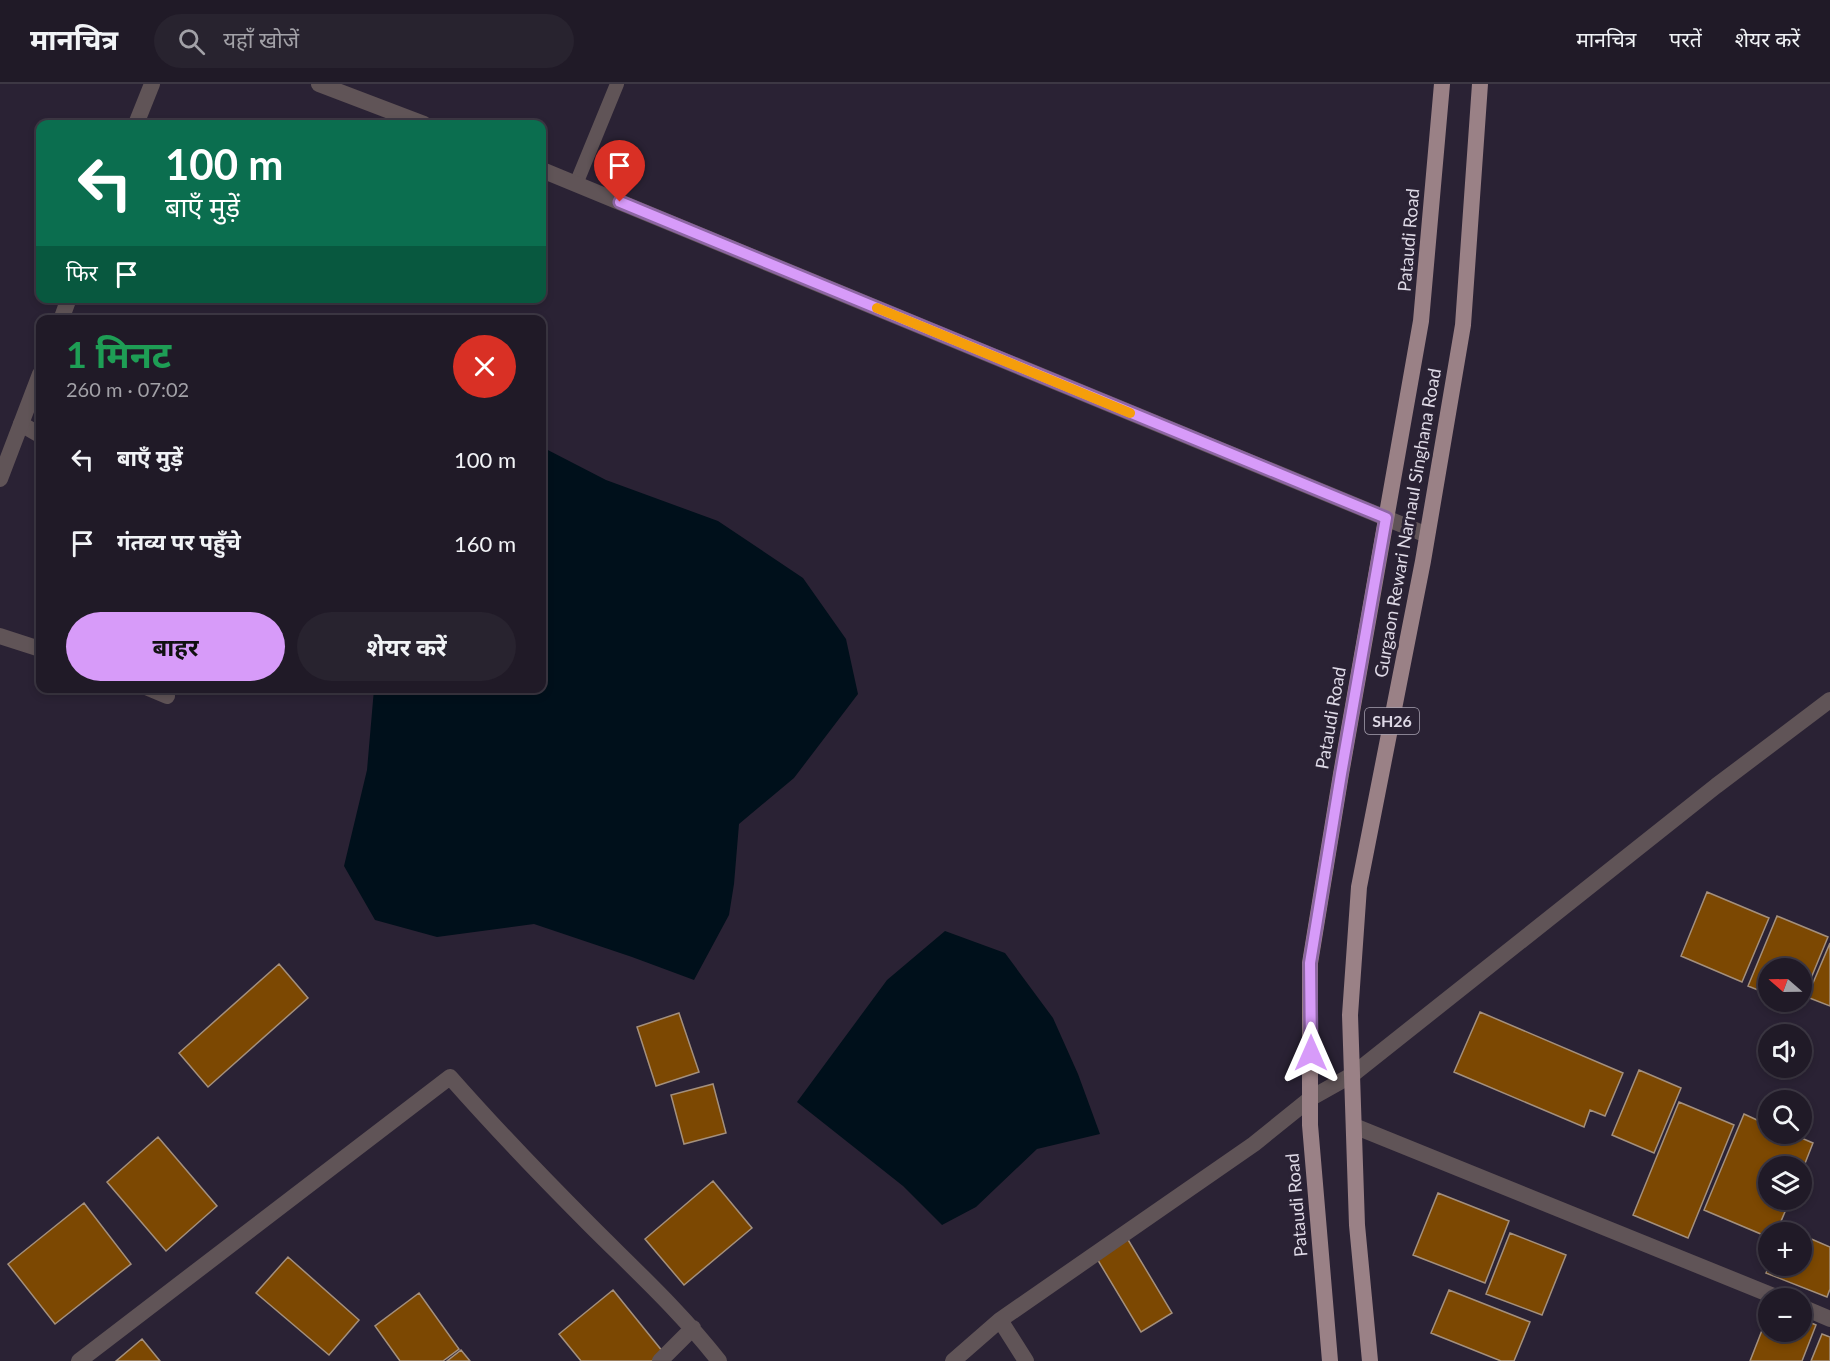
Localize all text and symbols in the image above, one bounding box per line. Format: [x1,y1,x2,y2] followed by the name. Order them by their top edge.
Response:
[154,14,574,68] search box
[30,22,118,56] text: मानचित्र
[175,25,208,58] icon: search
[223,26,299,53] text: यहाँ खोजें
[1576,26,1636,51] text: मानचित्र
[1669,26,1702,51] text: परतें
[1735,26,1800,51] text: शेयर करें
[165,139,283,189] text: 100 m
[594,140,645,202] pin
[66,144,144,222] icon: left
[603,149,636,182] icon: arrive
[1393,187,1423,293] street label: Pataudi Road
[165,190,240,223] text: बाएँ मुड़ें
[110,258,143,291] icon: arrive
[66,259,98,286] text: फिर
[66,332,171,376] text: 1 मिनट
[453,335,516,398] button: close
[1369,366,1445,679] street label: Gurgaon Rewari Narnaul Singhana Road
[66,377,189,401] text: 260 m · 07:02
[66,443,99,476] icon: left
[117,444,183,471] text: बाएँ मुड़ें
[454,446,516,473] text: 100 m
[66,527,99,560] icon: arrive
[117,528,241,555] text: गंतव्य पर पहुँचे
[454,530,516,557] text: 160 m
[66,612,285,681] button: बाहर
[297,612,516,681] button: शेयर करें
[1310,665,1350,771] street label: Pataudi Road
[1365,708,1419,734] road number: SH26
[1758,958,1812,1012] north arrow
[1758,958,1812,1342] map controls
[1279,1021,1343,1085] position arrow
[1758,1024,1812,1078] button: sound
[1758,1090,1812,1144] button: search
[1281,1152,1311,1258] street label: Pataudi Road
[1758,1156,1812,1210] button: layers
[1758,1222,1812,1276] button: +
[1758,1288,1812,1342] button: −

